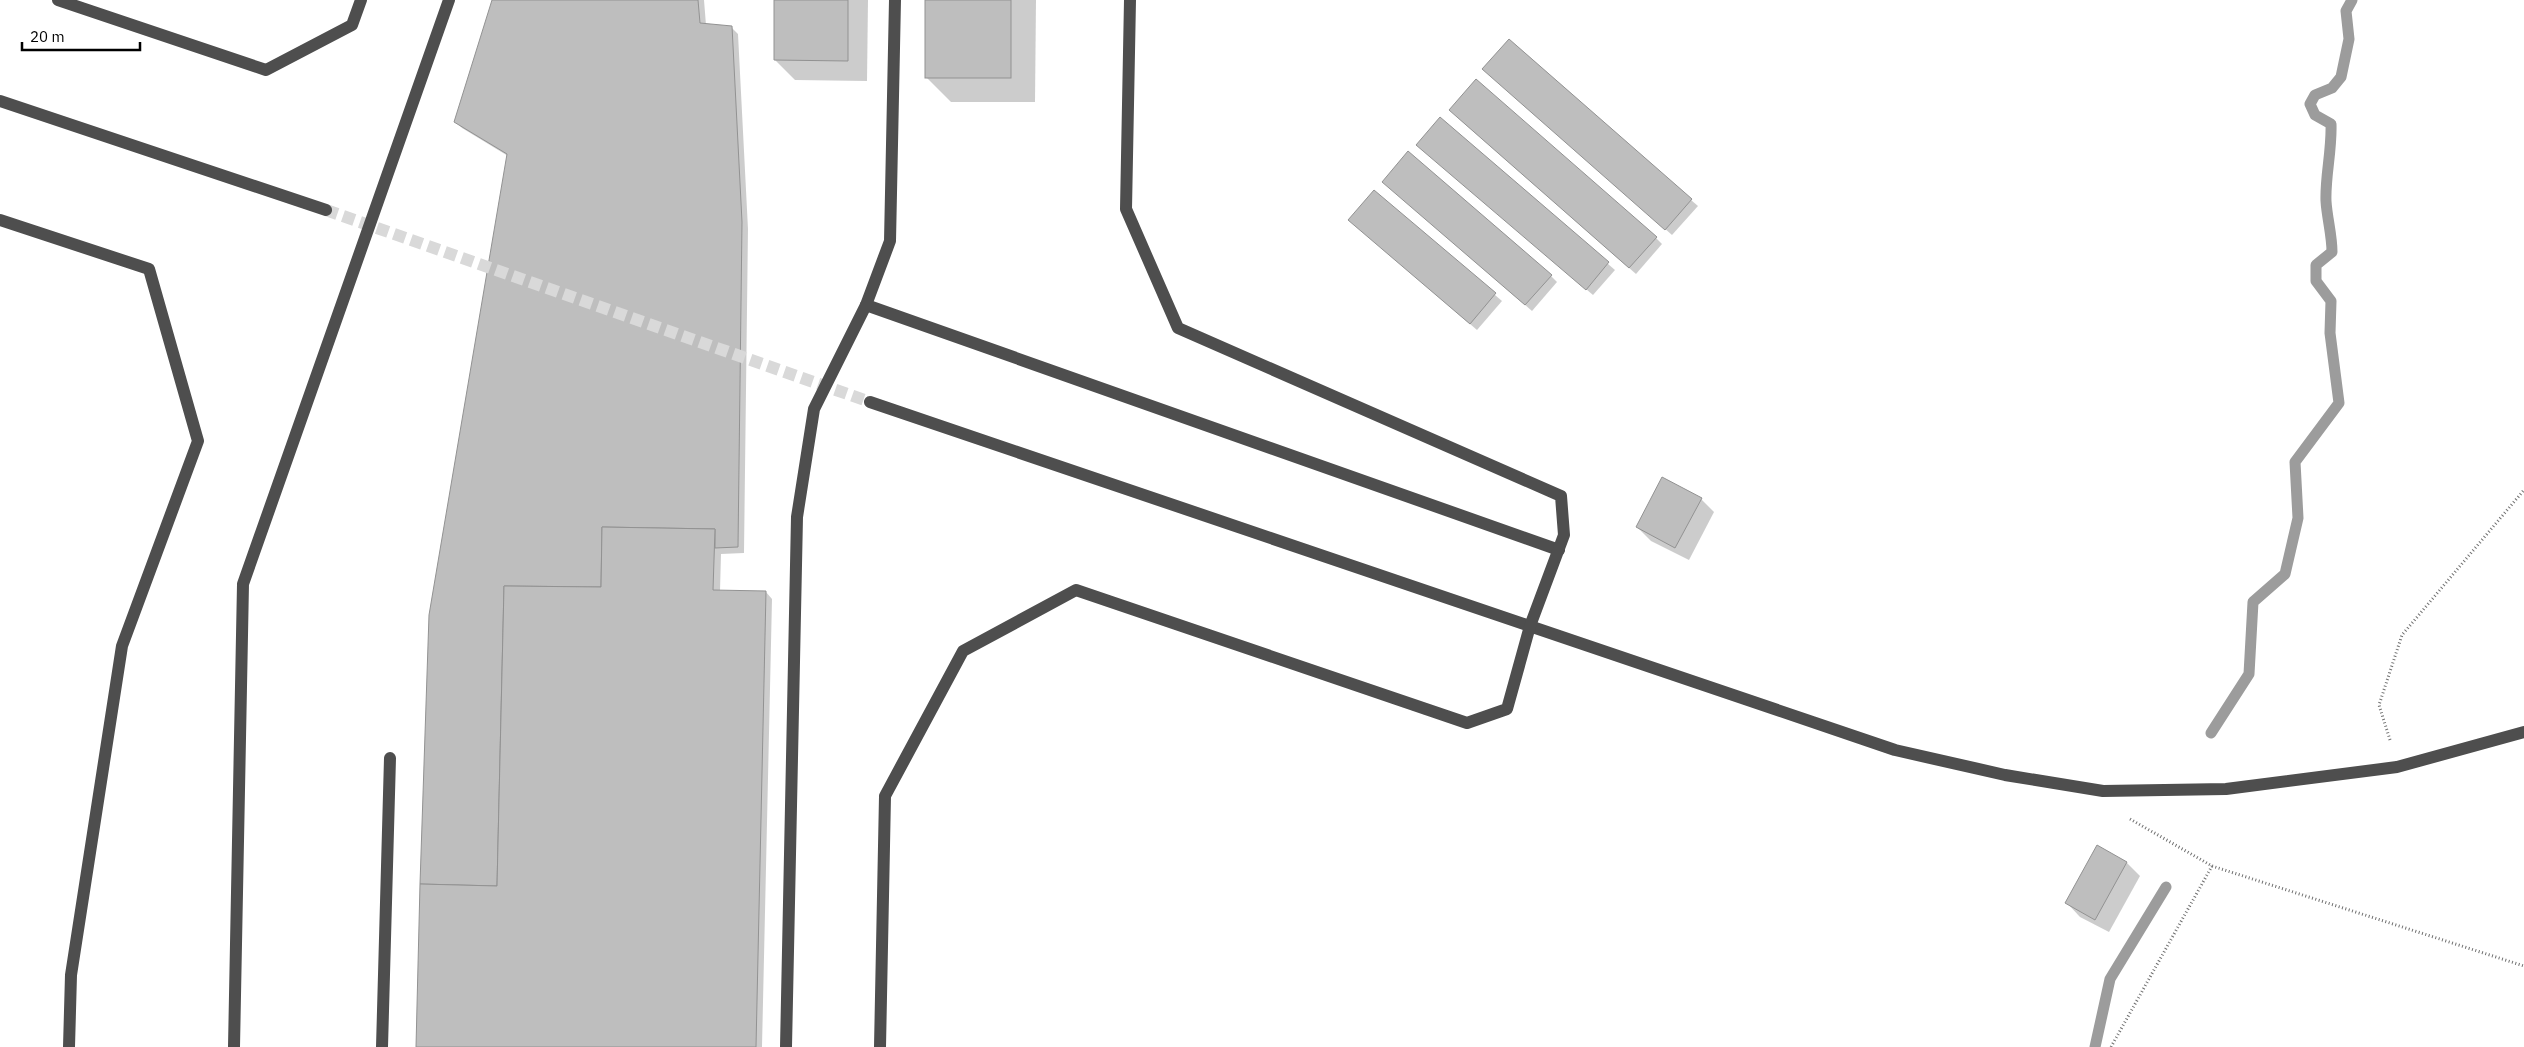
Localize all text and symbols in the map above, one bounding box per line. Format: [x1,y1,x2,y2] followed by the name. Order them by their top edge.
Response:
[22,20,140,52] scale bar
[30,27,65,46] text: 20 m

